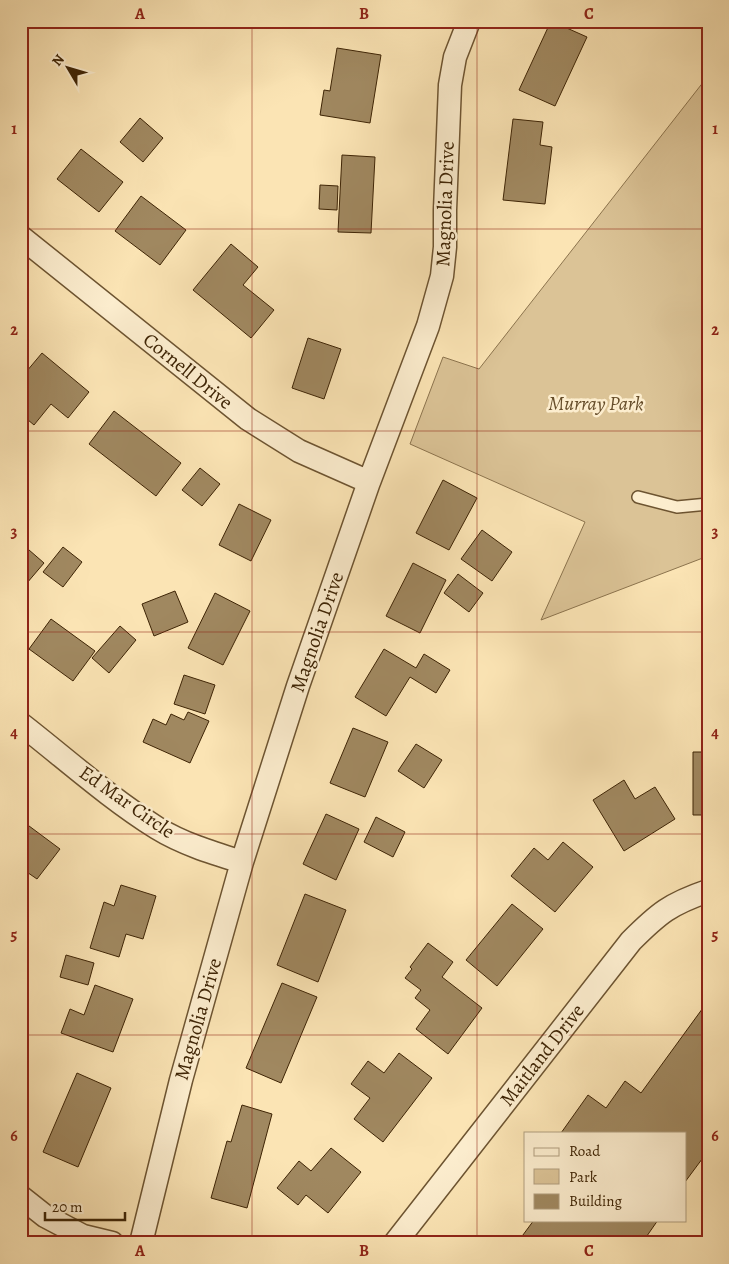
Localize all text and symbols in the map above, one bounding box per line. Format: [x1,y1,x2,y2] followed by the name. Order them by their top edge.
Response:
[134,3,146,25] text: A
[359,3,369,25] text: B
[584,3,594,25] text: C
[42,42,92,92] north arrow
[48,50,69,70] text: N
[11,118,17,140] text: 1
[712,118,718,140] text: 1
[429,141,461,267] street label: Magnolia Drive
[10,319,18,341] text: 2
[711,319,719,341] text: 2
[137,326,239,416] street label: Cornell Drive
[548,390,644,417] park label: Murray Park
[11,521,18,543] text: 3
[712,521,719,543] text: 3
[284,568,350,696] street label: Magnolia Drive
[10,722,18,744] text: 4
[711,722,719,744] text: 4
[74,759,180,845] street label: Ed Mar Circle
[11,924,18,946] text: 5
[712,924,719,946] text: 5
[168,955,228,1083] street label: Magnolia Drive
[493,998,591,1112] street label: Maitland Drive
[10,1125,18,1147] text: 6
[711,1125,719,1147] text: 6
[524,1132,686,1222] legend
[569,1141,601,1161] text: Road
[569,1167,598,1187] text: Park
[45,1189,125,1221] scale bar
[569,1191,622,1211] text: Building
[52,1197,83,1217] text: 20 m
[134,1240,146,1262] text: A
[359,1240,369,1262] text: B
[584,1240,594,1262] text: C

